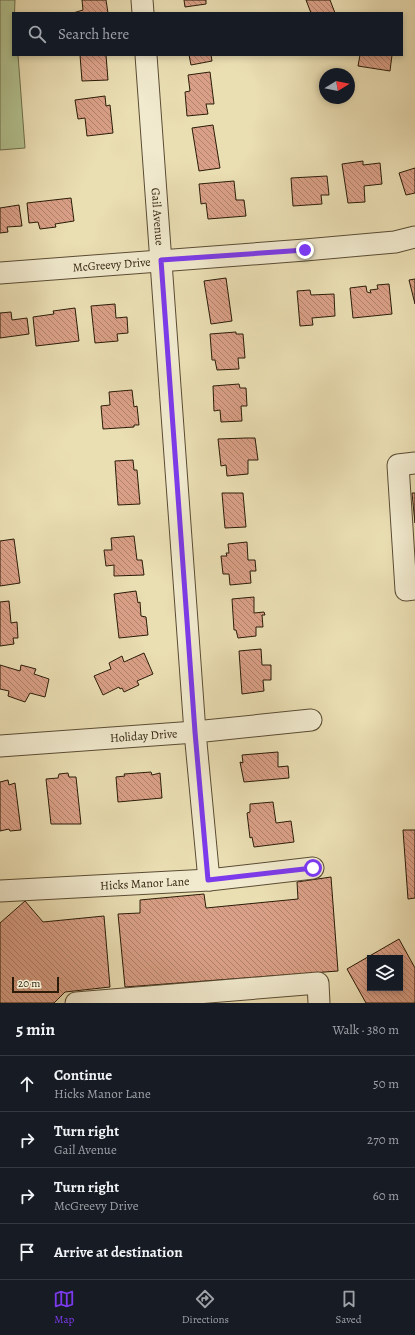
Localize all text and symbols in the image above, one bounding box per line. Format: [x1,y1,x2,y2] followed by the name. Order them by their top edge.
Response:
[12,12,403,56] search box
[26,23,48,45] icon: search
[58,24,129,44] text: Search here
[319,68,355,104] north arrow
[148,187,168,246] street label: Gail Avenue
[296,241,314,259] route end
[72,254,151,275] street label: McGreevy Drive
[109,725,178,746] street label: Holiday Drive
[304,859,322,877] route start
[100,873,190,894] street label: Hicks Manor Lane
[367,955,403,991] map controls
[367,955,403,991] button: layers
[12,975,59,994] scale bar
[18,976,40,991] text: 20 m
[16,1018,55,1041] text: 5 min
[332,1021,399,1038] text: Walk · 380 m
[54,1065,112,1085] text: Continue
[16,1073,38,1095] icon: ahead
[373,1075,399,1092] text: 50 m
[54,1085,151,1102] text: Hicks Manor Lane
[54,1121,119,1141] text: Turn right
[16,1129,38,1151] icon: right
[367,1131,399,1148] text: 270 m
[54,1141,117,1158] text: Gail Avenue
[54,1177,119,1197] text: Turn right
[16,1185,38,1207] icon: right
[373,1187,399,1204] text: 60 m
[54,1197,139,1214] text: McGreevy Drive
[16,1241,38,1263] icon: arrive
[54,1242,183,1262] text: Arrive at destination
[53,1288,75,1327] tab: Map
[182,1288,229,1327] tab: Directions
[336,1288,362,1327] tab: Saved

